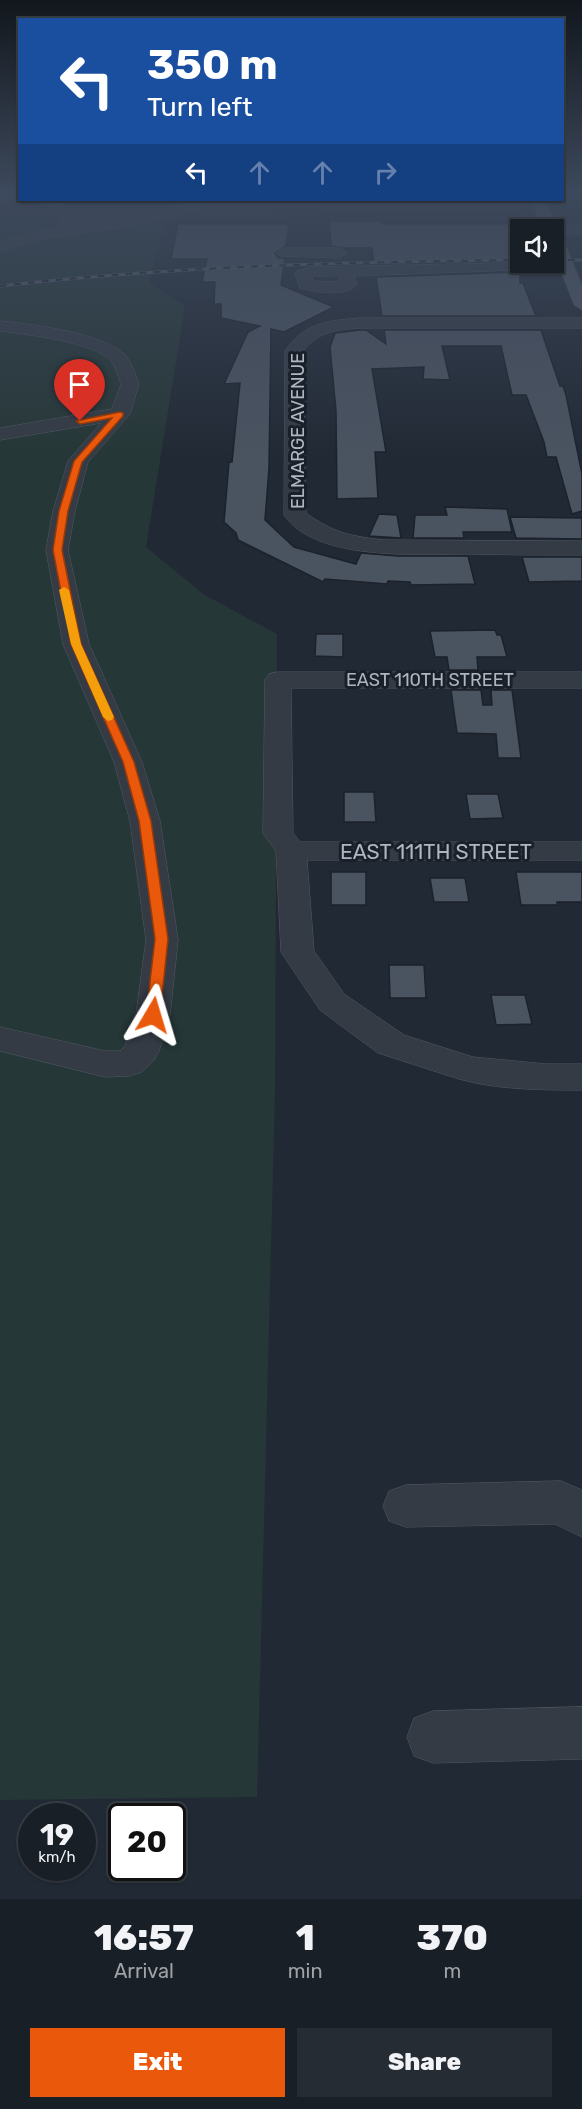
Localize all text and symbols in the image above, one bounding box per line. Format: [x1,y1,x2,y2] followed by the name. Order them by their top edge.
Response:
[147,40,278,90] text: 350 m
[48,42,126,120] icon: left
[147,91,252,123] text: Turn left
[180,156,213,189] icon: left
[243,156,276,189] icon: ahead
[306,156,339,189] icon: ahead
[369,156,402,189] icon: right
[510,219,564,273] map controls
[510,219,564,273] button: sound
[287,353,309,509] street label: ELMARGE AVENUE
[54,359,105,421] pin
[63,368,96,401] icon: arrive
[346,669,514,691] street label: EAST 110TH STREET
[340,839,532,864] street label: EAST 111TH STREET
[121,983,185,1047] position arrow
[108,1803,186,1881] speed limit sign: 20
[40,1817,74,1853] text: 19
[38,1848,76,1866] text: km/h
[94,1916,194,1959] text: 16:57
[296,1916,315,1959] text: 1
[417,1916,488,1959] text: 370
[114,1959,174,1983] text: Arrival
[288,1959,323,1983] text: min
[443,1959,461,1983] text: m
[30,2028,285,2097] button: Exit
[297,2028,552,2097] button: Share

